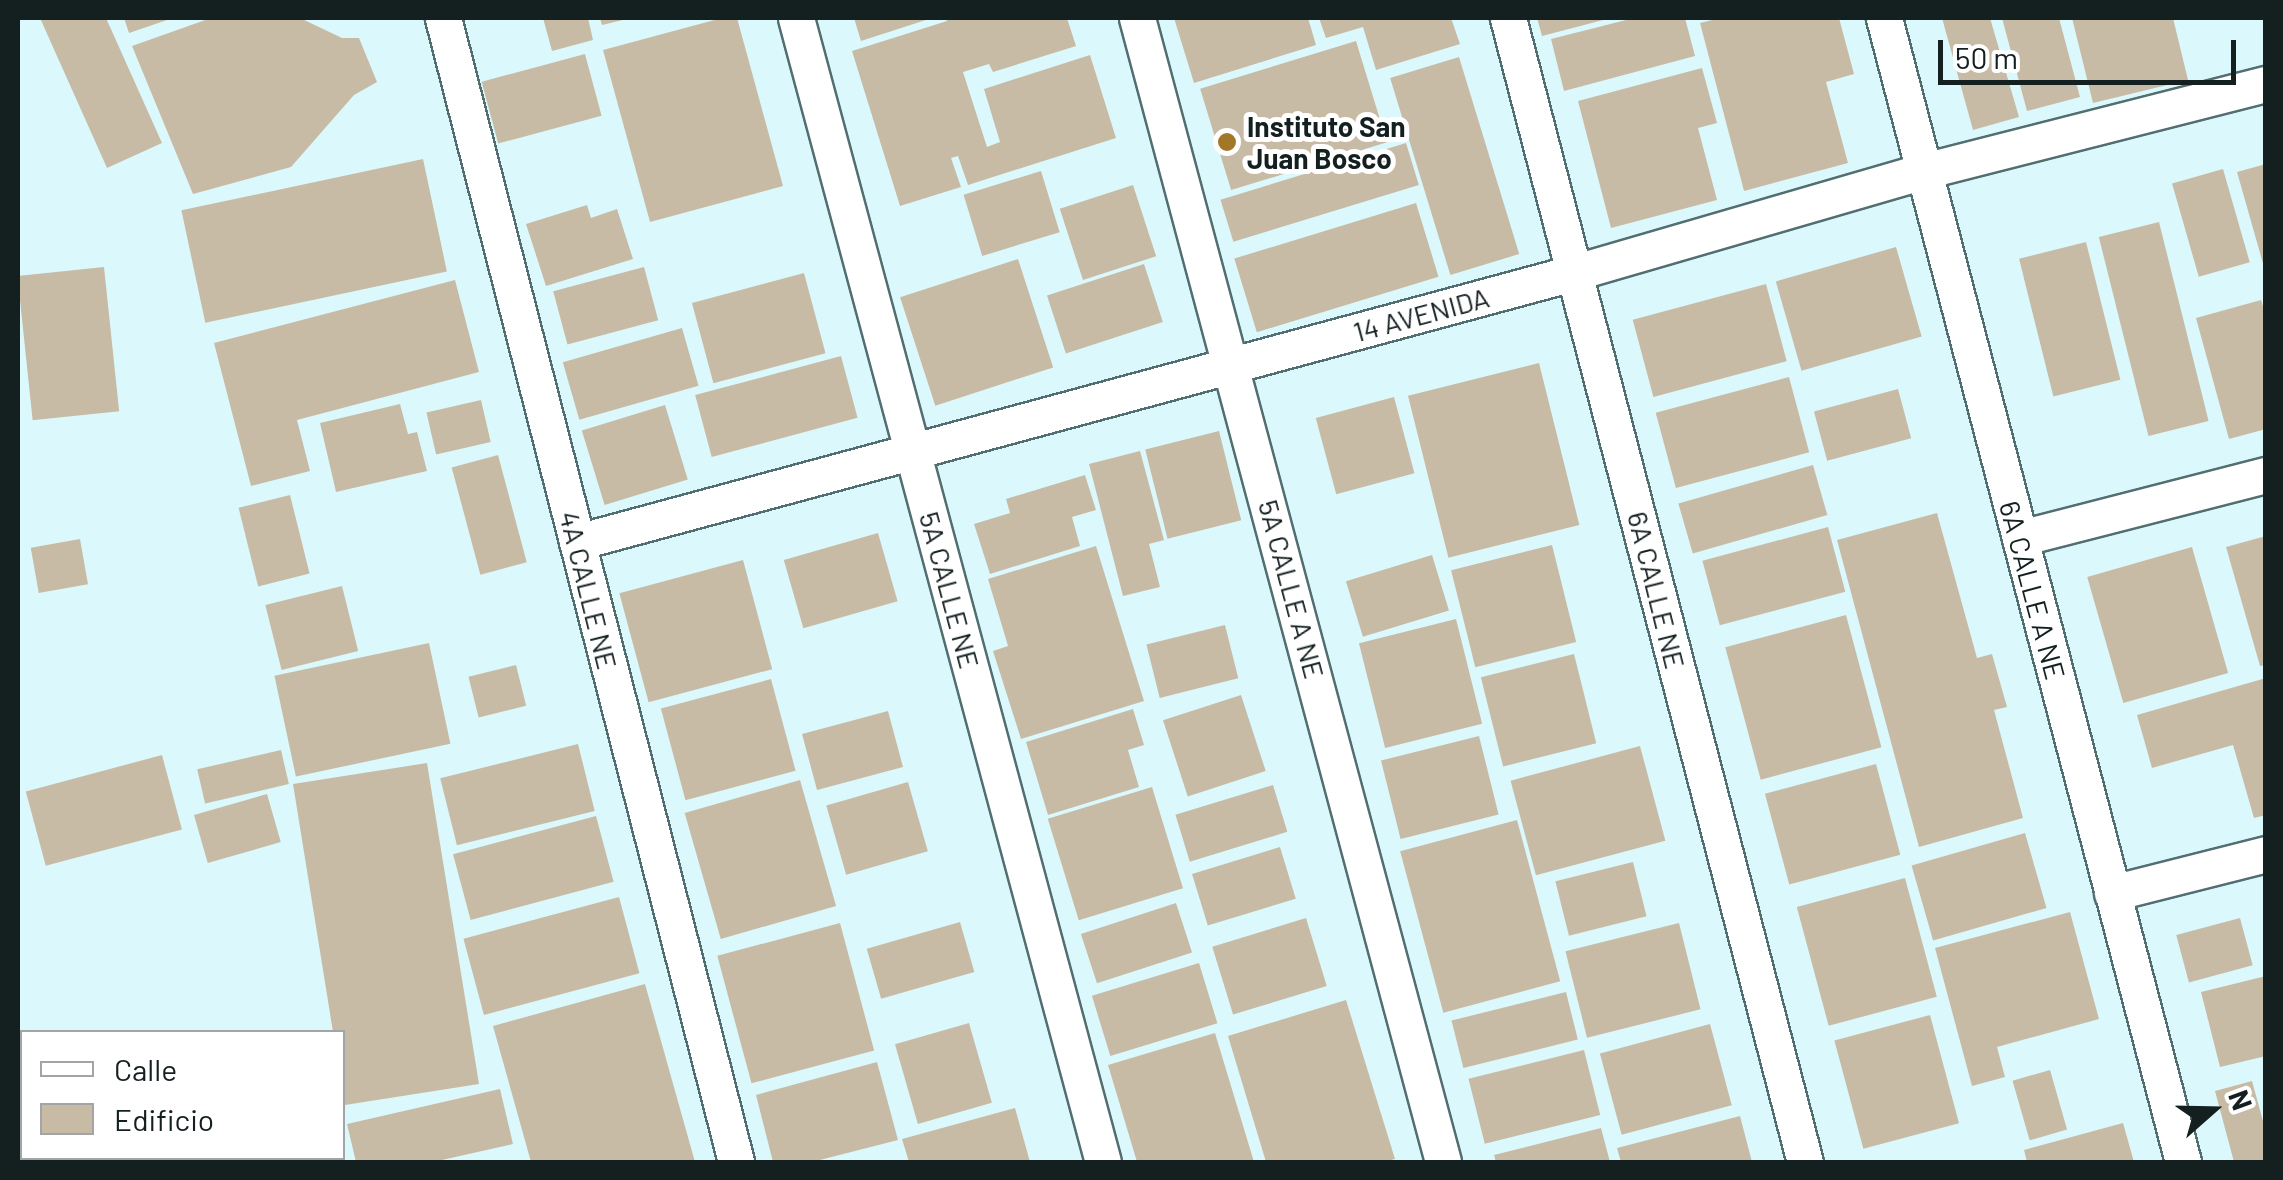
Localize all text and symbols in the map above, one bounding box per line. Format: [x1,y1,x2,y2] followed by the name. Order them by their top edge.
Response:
[1943,20,2240,82] scale bar
[1955,39,2018,75] text: 50 m
[1247,109,1406,175] place label: Instituto San Juan Bosco
[1216,131,1238,153] marker: Instituto San Juan Bosco
[1349,280,1493,348] street label: 14 AVENIDA
[1252,496,1332,682] street label: 5A CALLE A NE
[1993,497,2073,683] street label: 6A CALLE A NE
[553,507,625,673] street label: 4A CALLE NE
[913,508,987,672] street label: 5A CALLE NE
[1621,508,1693,672] street label: 6A CALLE NE
[20,1030,345,1160] legend
[114,1051,177,1087] text: Calle
[2163,1060,2263,1160] north arrow
[2222,1085,2260,1114] text: N
[114,1101,214,1137] text: Edificio

